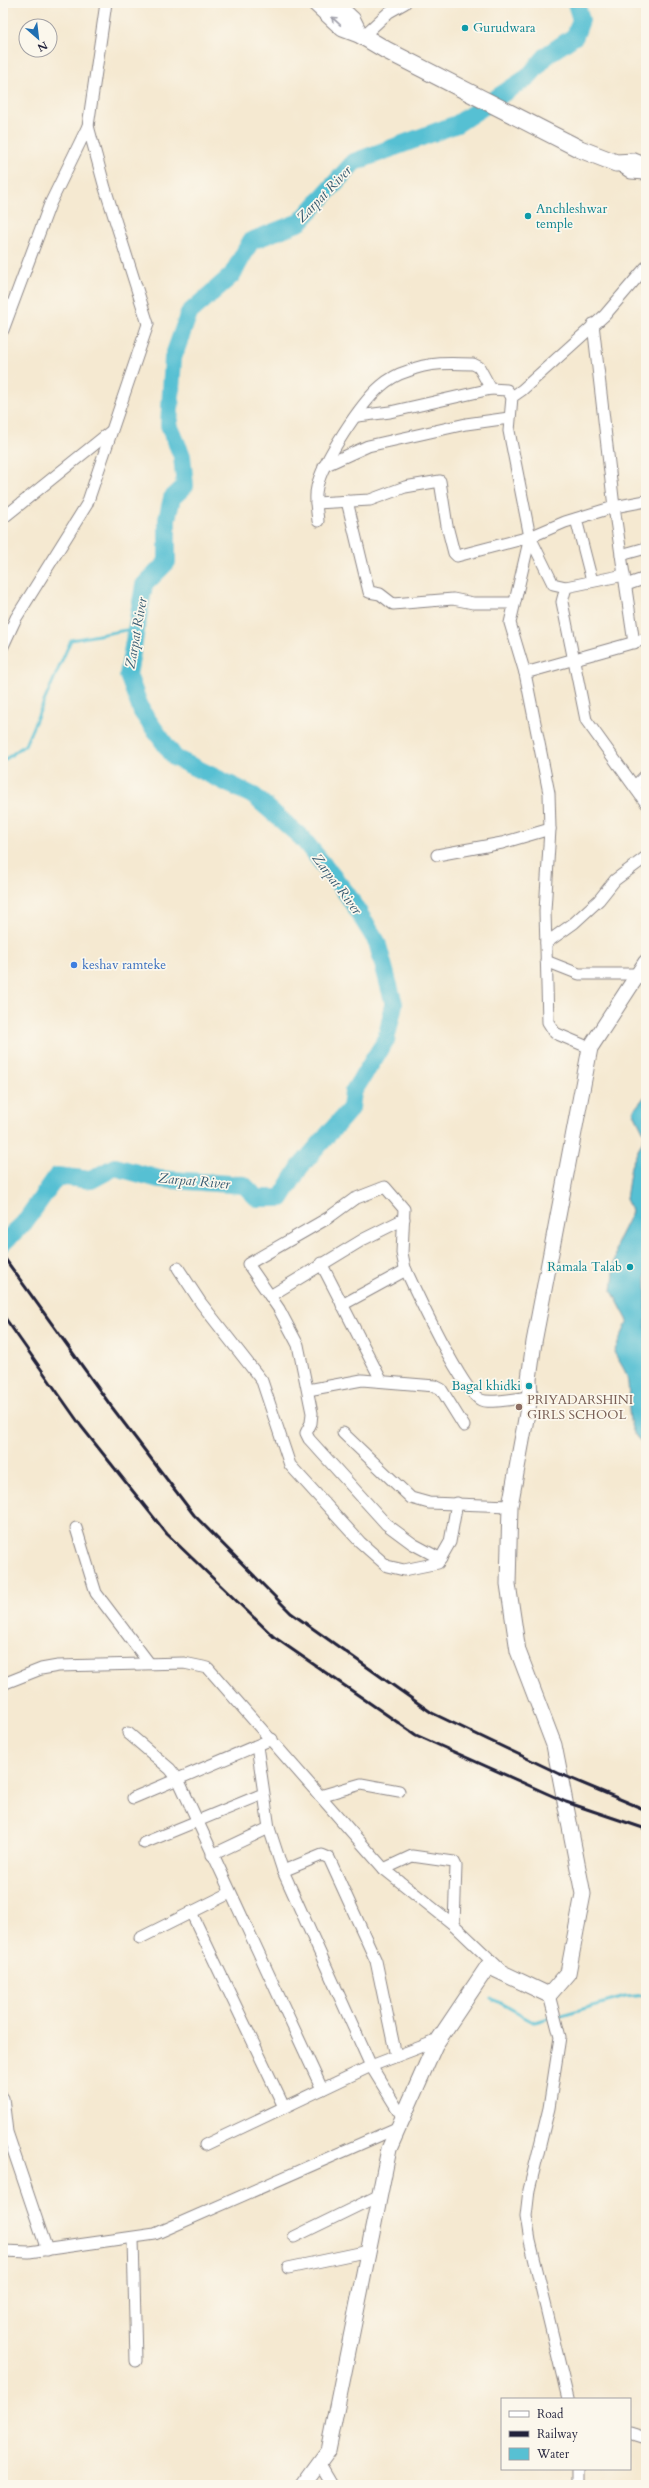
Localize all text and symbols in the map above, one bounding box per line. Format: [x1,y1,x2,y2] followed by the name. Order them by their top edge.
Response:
[330,17,341,26] one-way arrow
[18,18,58,58] north arrow
[473,19,536,37] place label: Gurudwara
[460,23,470,33] marker: Gurudwara
[34,38,50,55] text: N
[292,161,356,226] water label: Zarpat River
[536,200,607,233] place label: Anchleshwar temple
[523,211,533,221] marker: Anchleshwar temple
[120,596,152,670] water label: Zarpat River
[308,850,366,919] water label: Zarpat River
[82,956,166,974] place label: keshav ramteke
[69,960,79,970] marker: keshav ramteke
[157,1168,231,1194] water label: Zarpat River
[547,1258,622,1276] place label: Ramala Talab
[625,1262,635,1272] marker: Ramala Talab
[452,1377,521,1395] place label: Bagal khidki
[524,1381,534,1391] marker: Bagal khidki
[527,1391,633,1424] place label: PRIYADARSHINI GIRLS SCHOOL
[514,1402,524,1412] marker: PRIYADARSHINI GIRLS SCHOOL
[501,2398,631,2470] legend
[537,2406,564,2422] text: Road
[537,2426,579,2442] text: Railway
[536,2446,570,2462] text: Water

